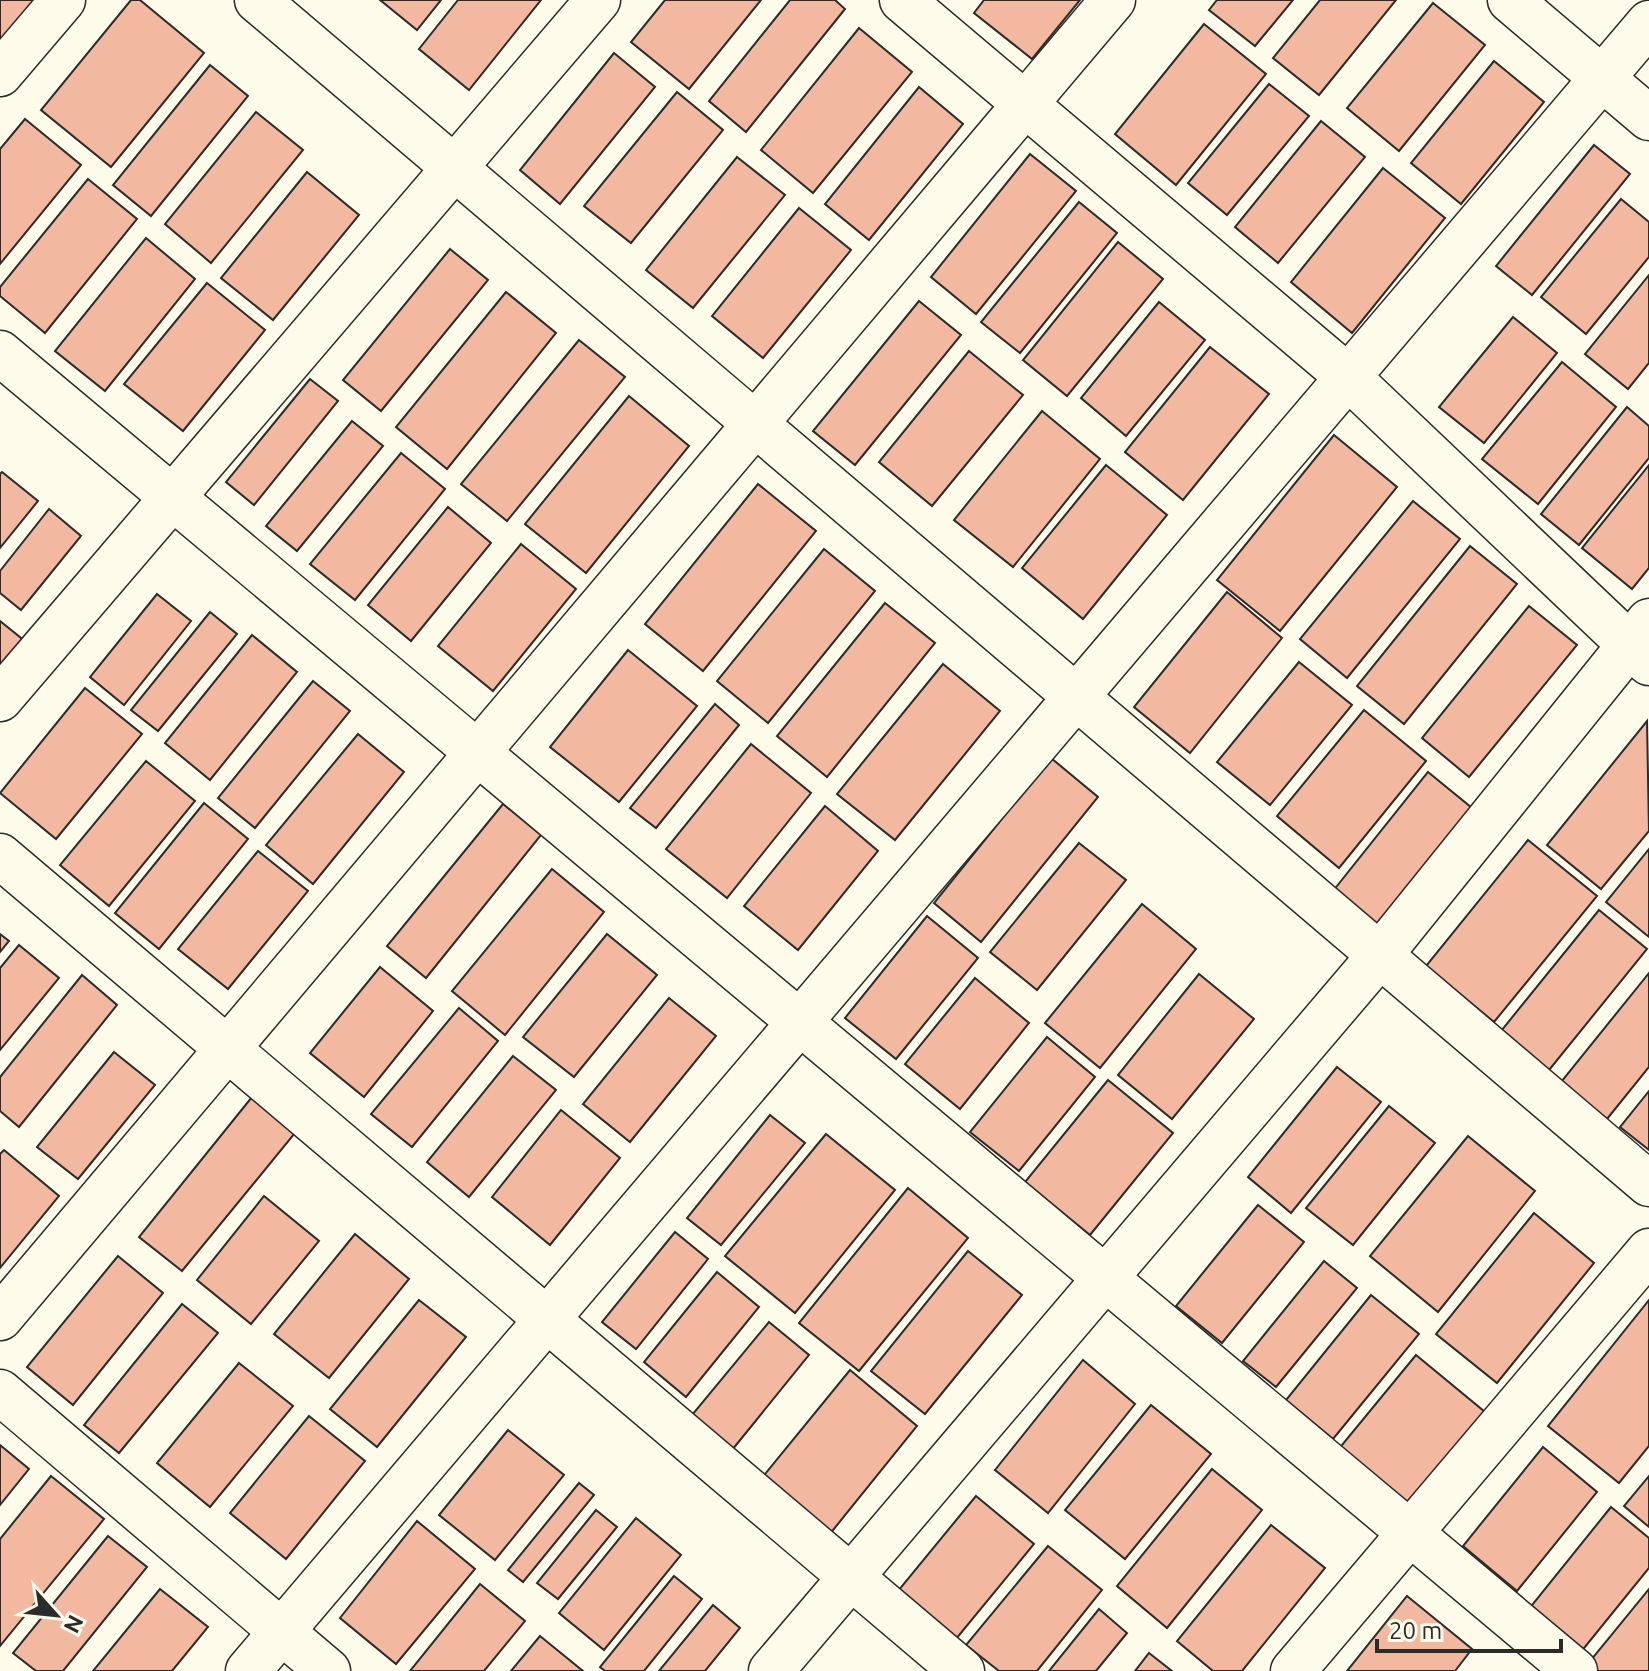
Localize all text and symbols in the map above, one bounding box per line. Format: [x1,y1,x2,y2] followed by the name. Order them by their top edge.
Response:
[16,1575,96,1655] north arrow
[1377,1603,1561,1653] scale bar
[59,1611,89,1637] text: N
[1389,1617,1442,1644] text: 20 m

